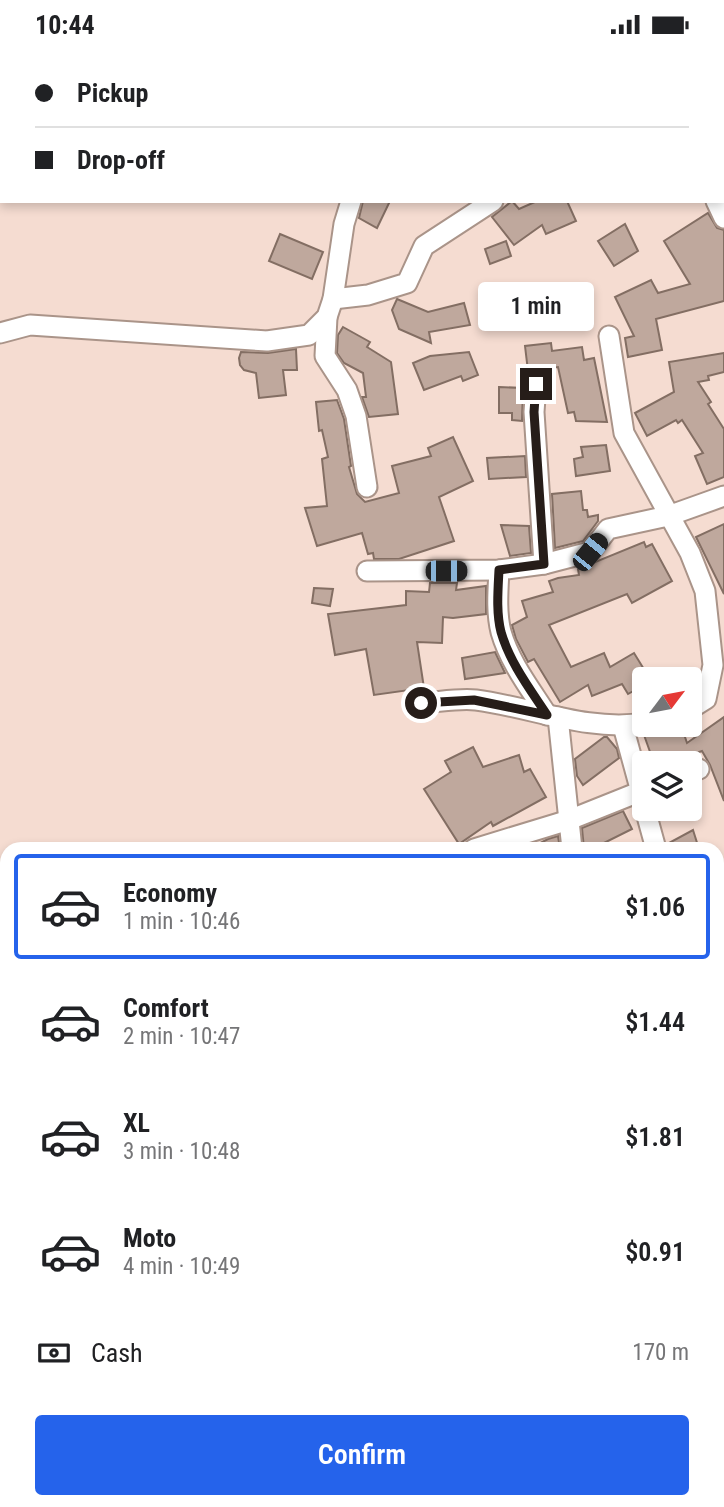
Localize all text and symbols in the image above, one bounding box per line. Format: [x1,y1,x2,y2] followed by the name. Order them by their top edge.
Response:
[35,10,95,40] text: 10:44
[77,78,148,108] text: Pickup
[77,145,165,175] text: Drop-off
[478,282,594,331] callout: 1 min
[511,293,561,320] text: 1 min
[520,368,552,400] route end
[569,529,612,575] car
[426,561,468,582] car
[632,667,702,737] north arrow
[632,667,702,821] map controls
[405,687,437,719] route start
[632,751,702,821] button: layers
[39,875,102,938] icon: car
[123,878,217,908] text: Economy
[625,892,685,922] text: $1.06
[123,908,240,935] text: 1 min · 10:46
[39,990,102,1053] icon: car
[123,993,209,1023] text: Comfort
[625,1007,685,1037] text: $1.44
[123,1023,240,1050] text: 2 min · 10:47
[39,1105,102,1168] icon: car
[123,1108,150,1138] text: XL
[625,1122,685,1152] text: $1.81
[123,1138,240,1165] text: 3 min · 10:48
[39,1220,102,1283] icon: car
[123,1223,176,1253] text: Moto
[625,1237,685,1267] text: $0.91
[123,1253,240,1280] text: 4 min · 10:49
[35,1334,73,1372] icon: cash
[91,1338,143,1368] text: Cash
[632,1339,689,1366] text: 170 m
[35,1415,689,1495] button: Confirm

